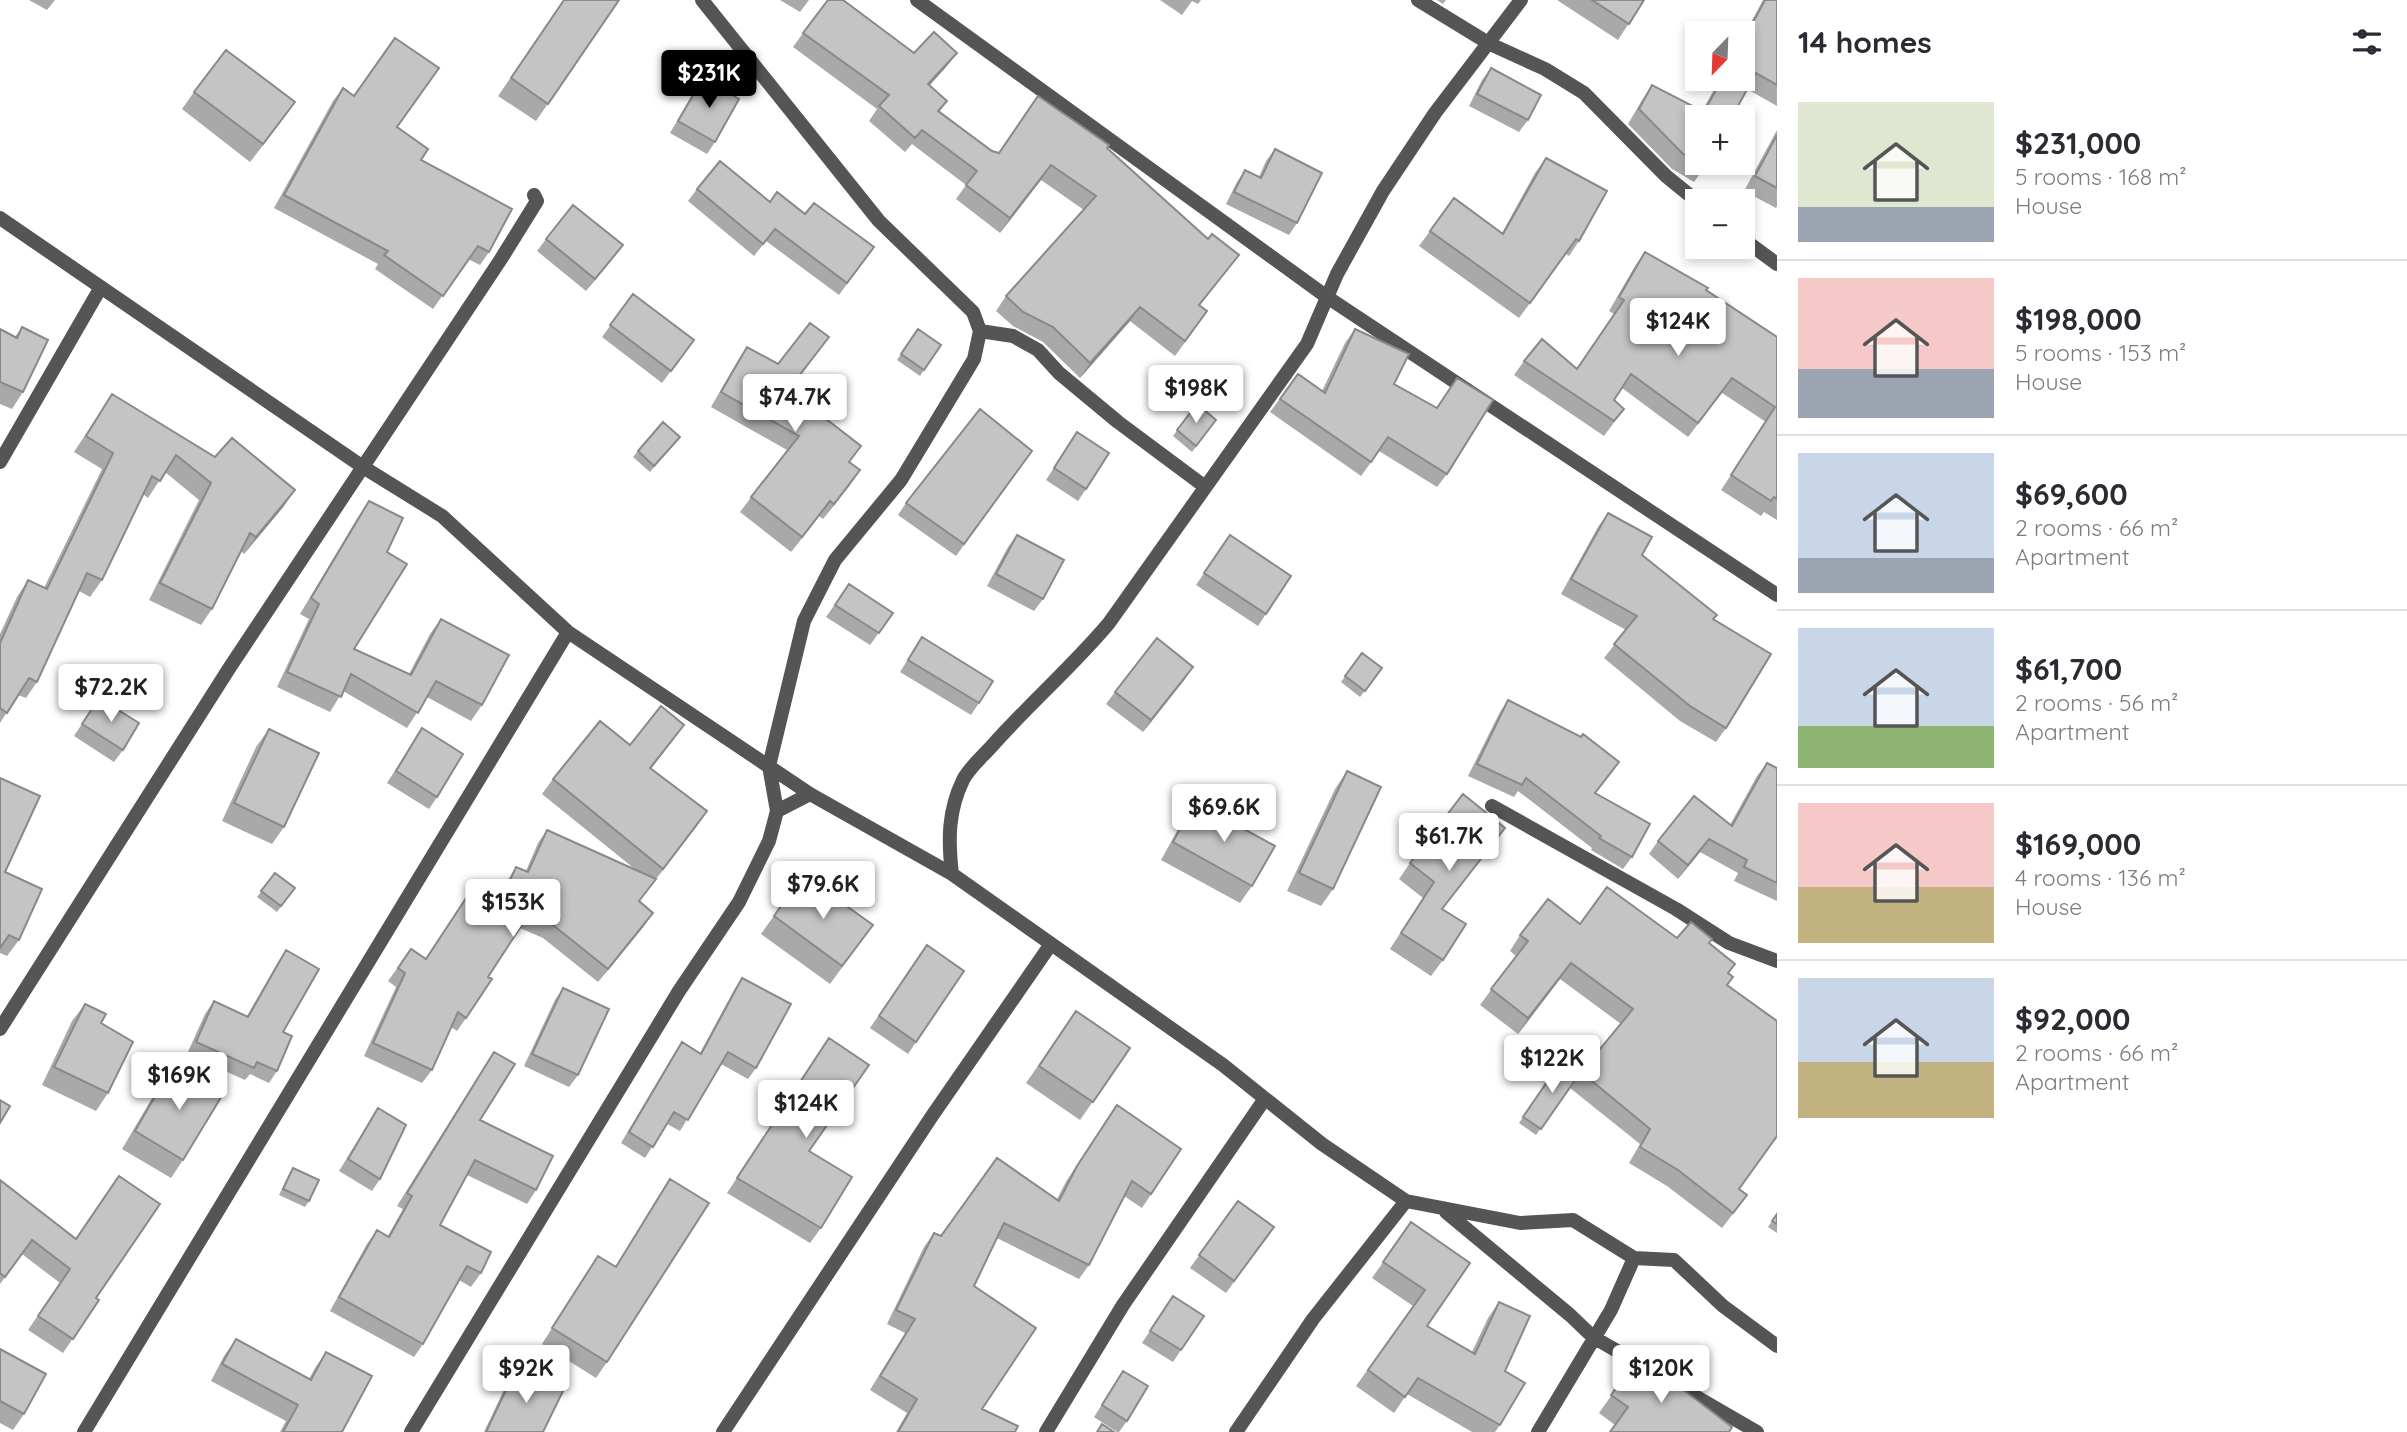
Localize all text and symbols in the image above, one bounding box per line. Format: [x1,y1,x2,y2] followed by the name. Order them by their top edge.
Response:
[1685,21,1755,91] north arrow
[1685,21,1755,259] map controls
[1798,23,1932,61] text: 14 homes
[2348,23,2386,61] icon: filters
[660,50,758,110] pin: $231K
[677,58,741,87] text: $231K
[1685,105,1755,175] button: +
[2015,124,2141,162] text: $231,000
[1854,130,1938,214] icon: home
[2015,162,2187,191] text: 5 rooms · 168 m²
[1685,189,1755,259] button: −
[2015,191,2082,220] text: House
[1629,298,1727,358] pin: $124K
[2015,300,2142,338] text: $198,000
[1646,306,1710,335] text: $124K
[1854,306,1938,390] icon: home
[2015,338,2186,367] text: 5 rooms · 153 m²
[1147,366,1245,425] pin: $198K
[2015,367,2082,396] text: House
[1164,373,1228,402] text: $198K
[738,374,852,434] pin: $74.7K
[759,382,831,411] text: $74.7K
[2015,475,2128,513] text: $69,600
[1854,481,1938,565] icon: home
[2015,513,2178,542] text: 2 rooms · 66 m²
[2015,542,2129,571] text: Apartment
[2015,650,2122,688] text: $61,700
[1854,656,1938,740] icon: home
[54,664,168,724] pin: $72.2K
[74,672,148,701] text: $72.2K
[2015,688,2178,717] text: 2 rooms · 56 m²
[2015,717,2129,746] text: Apartment
[1167,784,1281,844] pin: $69.6K
[1188,792,1260,821] text: $69.6K
[1392,814,1506,873] pin: $61.7K
[1415,821,1483,850] text: $61.7K
[2015,825,2141,863] text: $169,000
[1854,831,1938,915] icon: home
[766,862,880,921] pin: $79.6K
[2015,863,2186,892] text: 4 rooms · 136 m²
[787,869,859,898] text: $79.6K
[464,880,562,939] pin: $153K
[481,887,545,916] text: $153K
[2015,892,2082,921] text: House
[2015,1000,2131,1038] text: $92,000
[1854,1006,1938,1090] icon: home
[1503,1036,1601,1095] pin: $122K
[2015,1038,2178,1067] text: 2 rooms · 66 m²
[1520,1043,1584,1072] text: $122K
[130,1052,228,1112] pin: $169K
[147,1060,211,1089] text: $169K
[2015,1067,2129,1096] text: Apartment
[757,1080,855,1140] pin: $124K
[774,1088,838,1117] text: $124K
[485,1346,567,1405] pin: $92K
[1612,1346,1710,1405] pin: $120K
[499,1353,553,1382] text: $92K
[1629,1353,1693,1382] text: $120K

